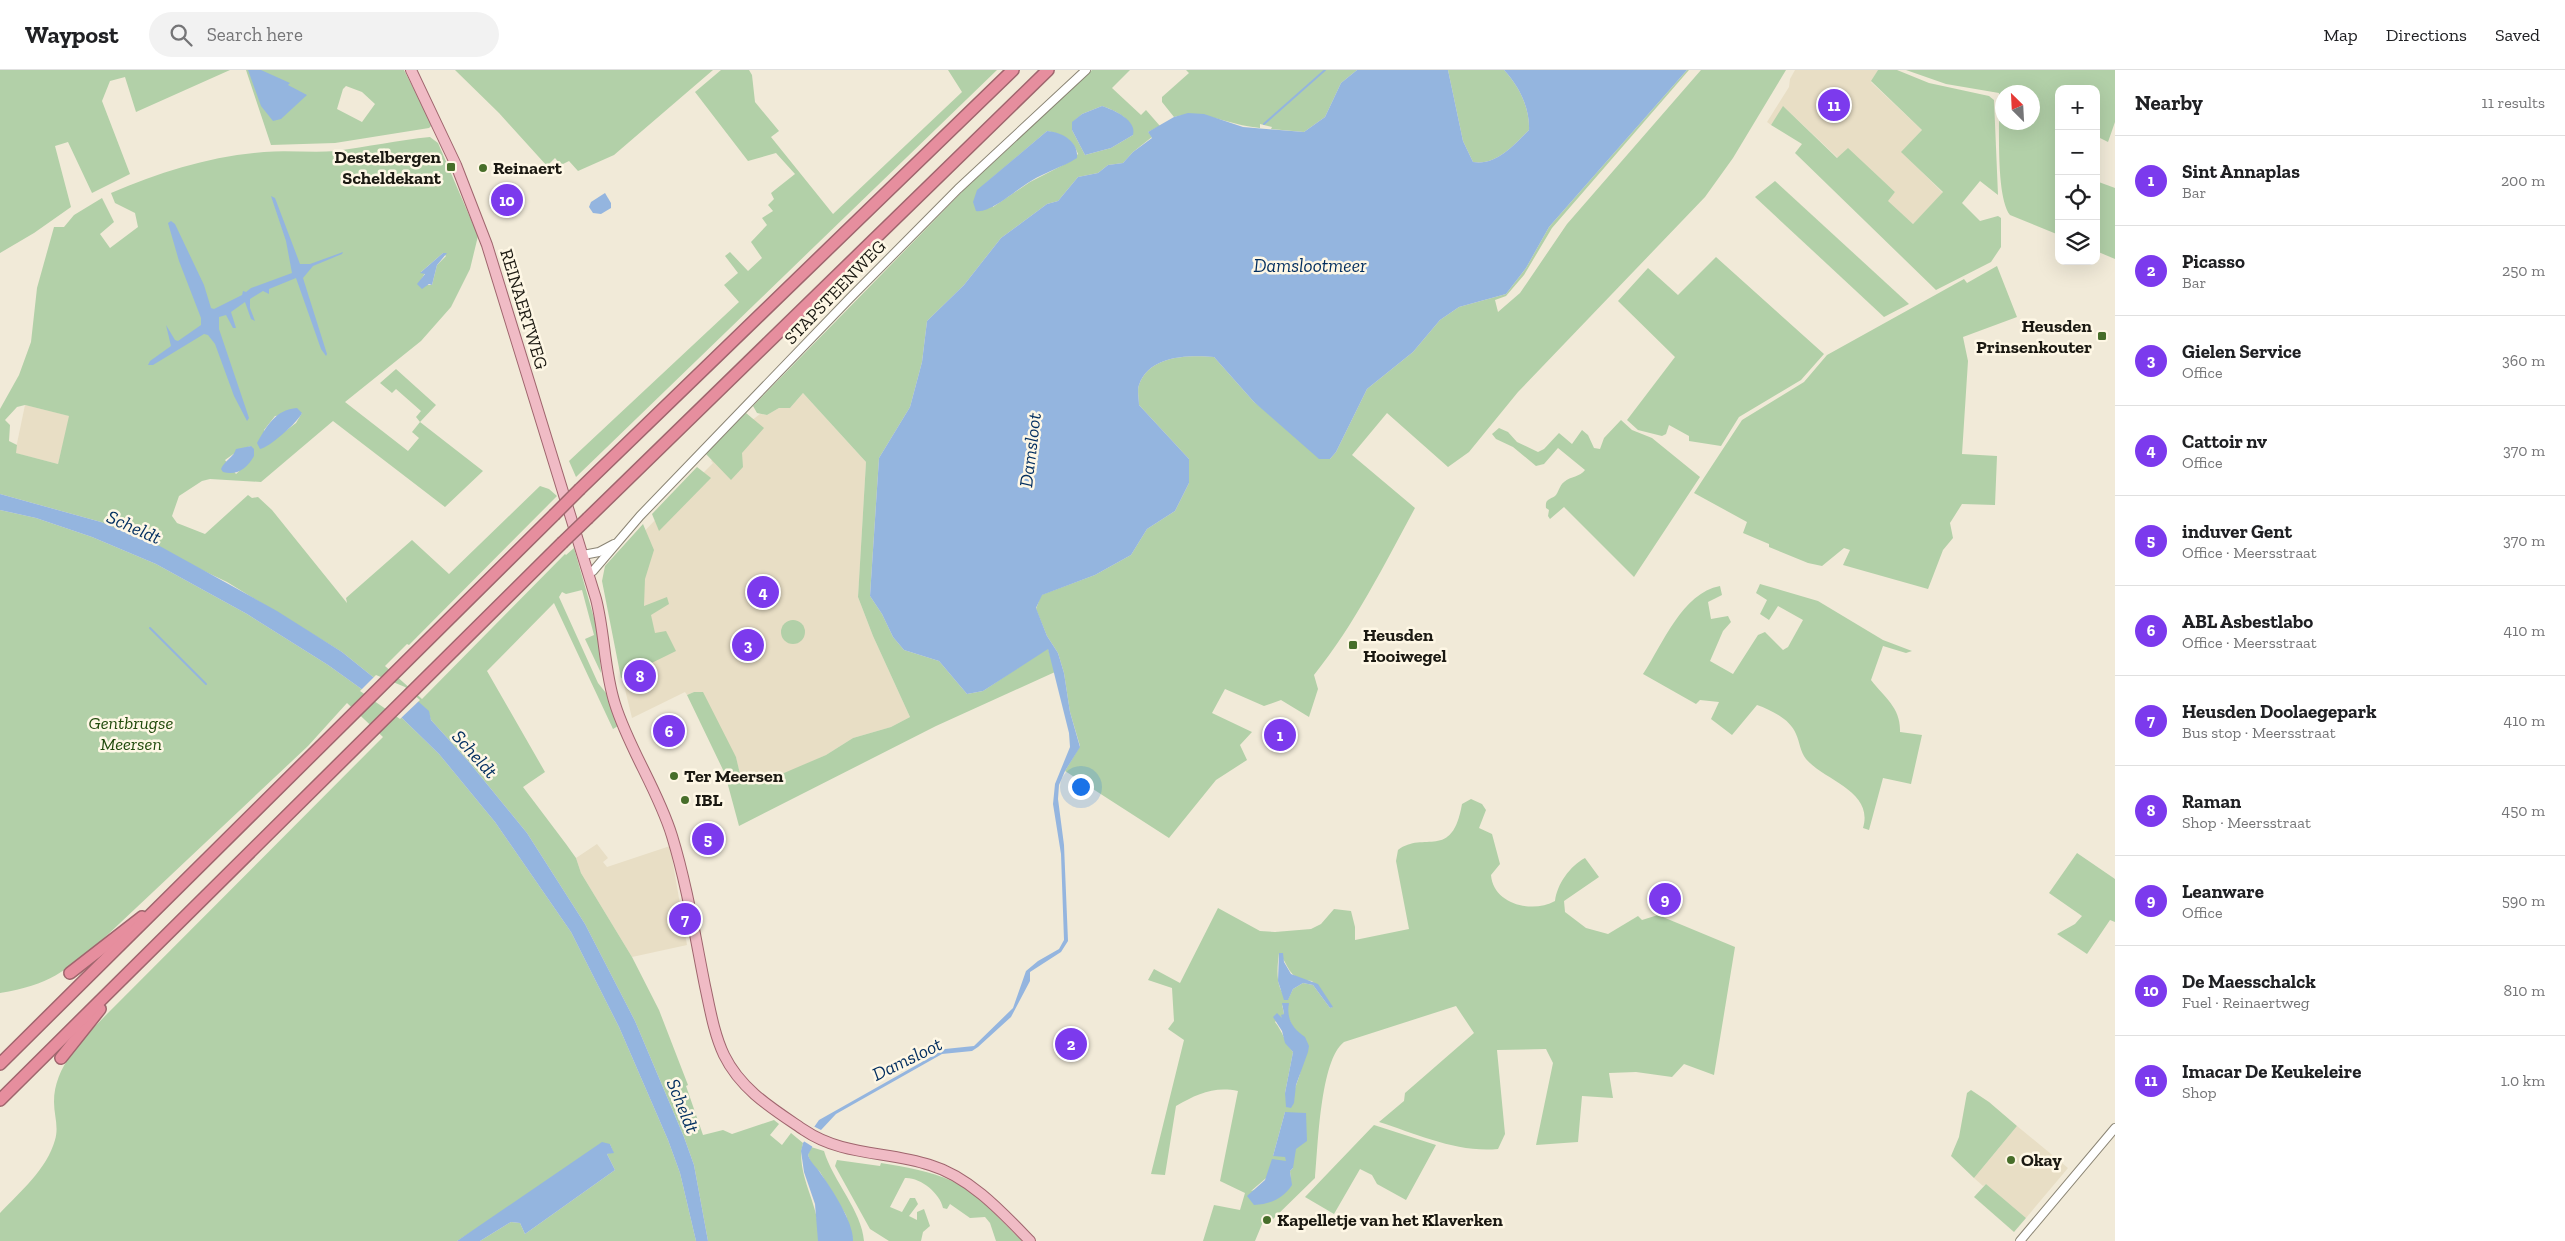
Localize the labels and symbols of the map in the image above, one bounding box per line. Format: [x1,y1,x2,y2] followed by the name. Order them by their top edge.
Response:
[1995,85,2040,130] north arrow
[1818,86,1850,124] pin: 11
[334,146,442,189] place label: Destelbergen Scheldekant
[493,157,563,179] place label: Reinaert
[445,161,457,173] marker: Destelbergen Scheldekant
[477,162,489,174] marker: Reinaert
[491,181,523,219] pin: 10
[780,235,890,349] street label: STAPSTEENWEG
[495,246,553,372] street label: REINAERTWEG
[1254,254,1367,277] water label: Damslootmeer
[1976,315,2092,358] place label: Heusden Prinsenkouter
[2096,330,2108,342] marker: Heusden Prinsenkouter
[1014,411,1046,489] water label: Damsloot
[103,505,165,549] water label: Scheldt
[747,573,779,611] pin: 4
[1363,624,1447,667] place label: Heusden Hooiwegel
[732,626,764,664] pin: 3
[1347,639,1359,651] marker: Heusden Hooiwegel
[624,657,656,695] pin: 8
[89,712,174,755] park label: Gentbrugse Meersen
[653,712,685,750] pin: 6
[1264,716,1296,754] pin: 1
[447,725,503,783] water label: Scheldt
[684,765,784,787] place label: Ter Meersen
[668,770,680,782] marker: Ter Meersen
[1068,774,1094,800] your location
[695,789,723,811] place label: IBL
[679,794,691,806] marker: IBL
[692,820,724,858] pin: 5
[1649,880,1681,918] pin: 9
[669,900,701,938] pin: 7
[1055,1025,1087,1063] pin: 2
[868,1032,946,1086] water label: Damsloot
[662,1075,705,1137] water label: Scheldt
[2021,1149,2062,1171] place label: Okay
[2005,1154,2017,1166] marker: Okay
[1277,1209,1503,1231] place label: Kapelletje van het Klaverken
[1261,1214,1273,1226] marker: Kapelletje van het Klaverken

